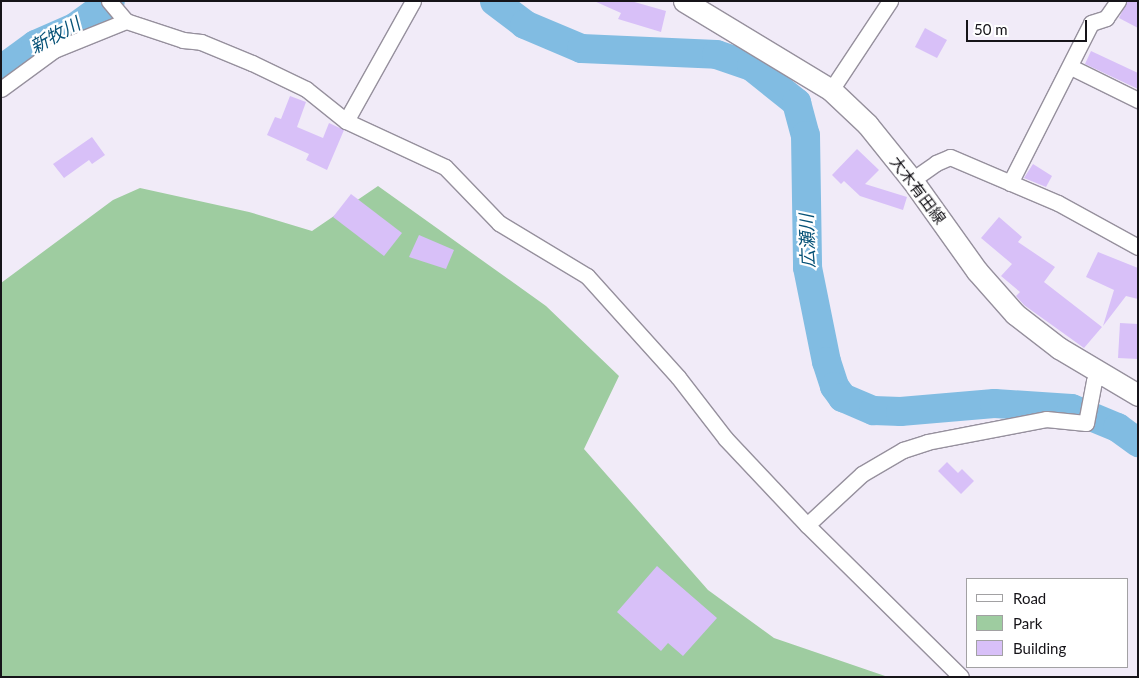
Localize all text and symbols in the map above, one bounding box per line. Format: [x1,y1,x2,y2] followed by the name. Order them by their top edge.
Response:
[969,10,1090,42] scale bar
[26,12,84,58] water label: 新牧川
[974,20,1008,38] text: 50 m
[886,152,950,228] street label: 大木有田線
[795,214,819,268] water label: 広瀬川
[966,578,1129,668] legend
[1013,589,1046,607] text: Road
[1013,614,1042,632] text: Park
[1013,639,1066,657] text: Building

